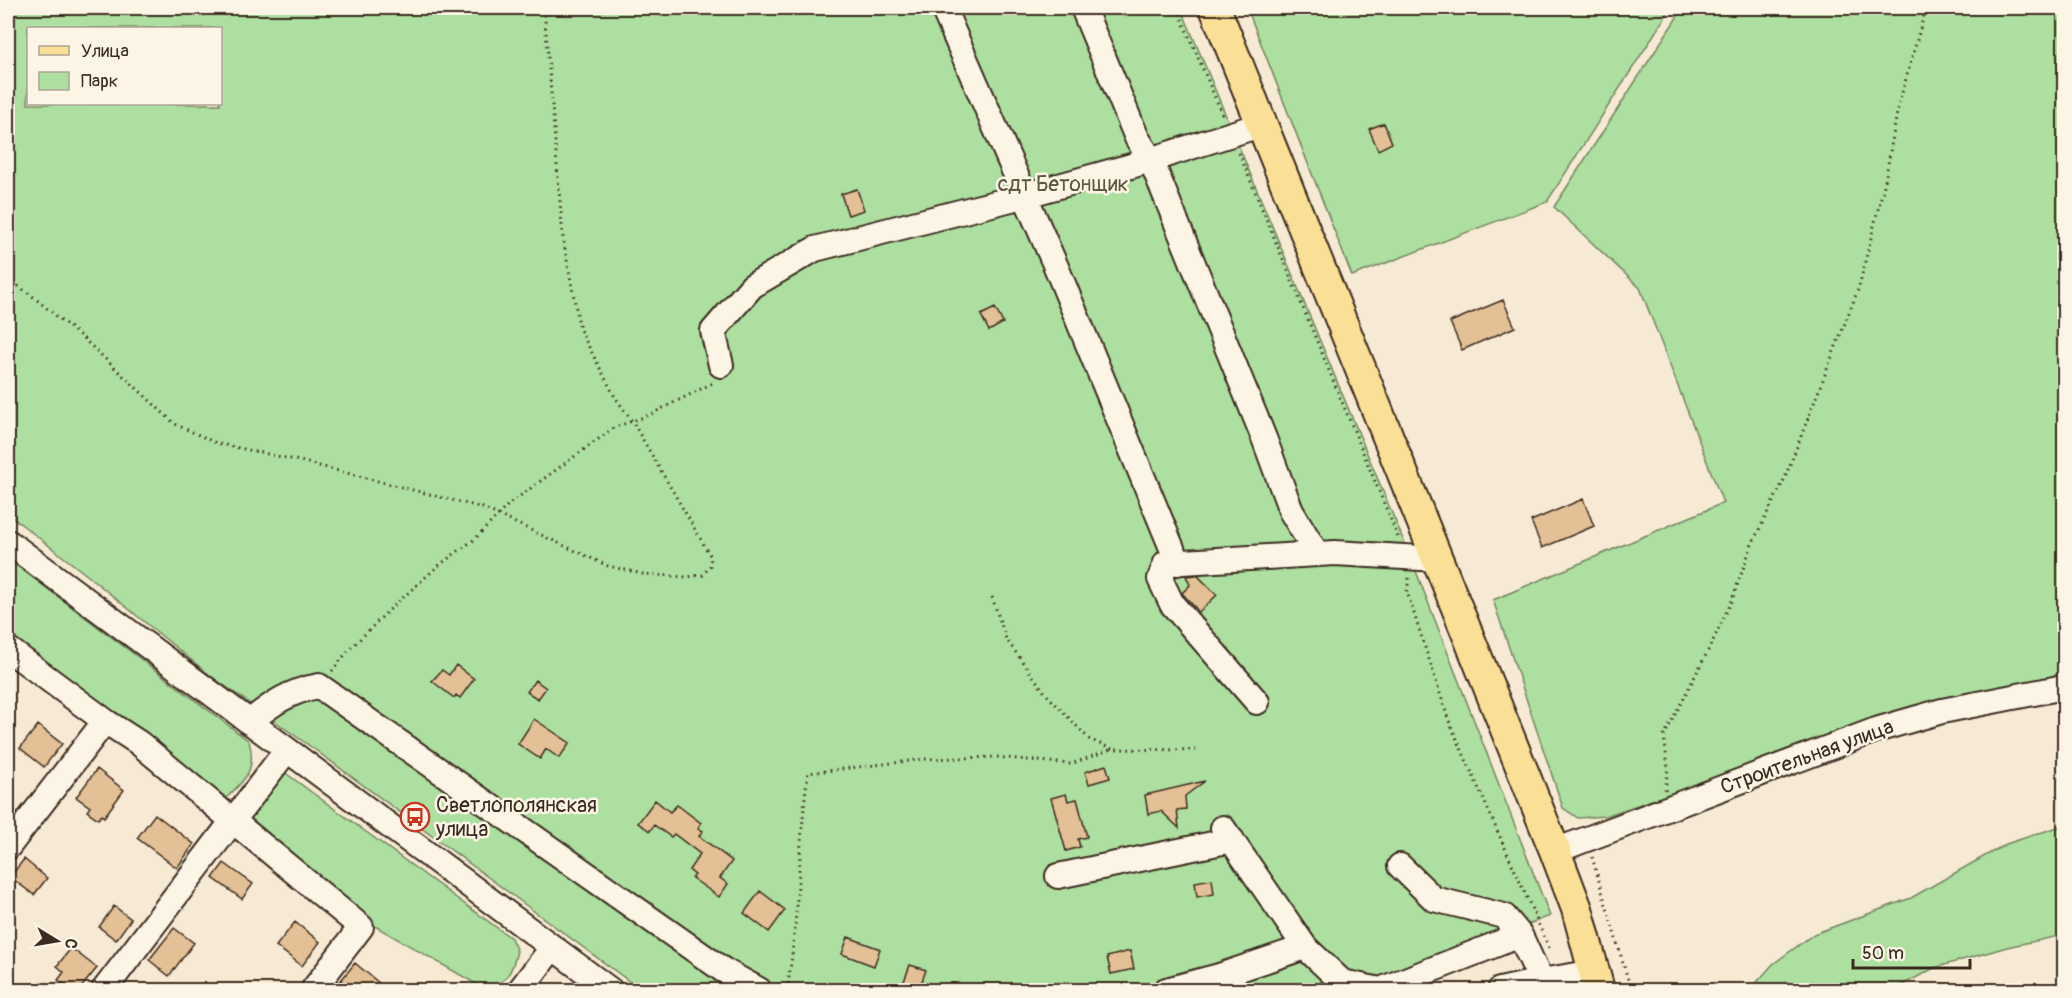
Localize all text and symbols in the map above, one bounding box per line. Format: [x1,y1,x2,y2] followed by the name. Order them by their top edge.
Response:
[27,27,222,105] legend
[81,40,129,63] text: Улица
[81,70,118,93] text: Парк
[998,171,1129,198] park label: сдт Бетонщик
[1717,713,1897,801] street label: Строительная улица
[435,792,597,843] place label: Светлополянская улица
[399,801,431,833] bus stop icon: Светлополянская улица
[27,911,87,971] north arrow
[1853,932,1970,970] scale bar
[60,937,82,951] text: С
[1862,942,1904,965] text: 50 m

